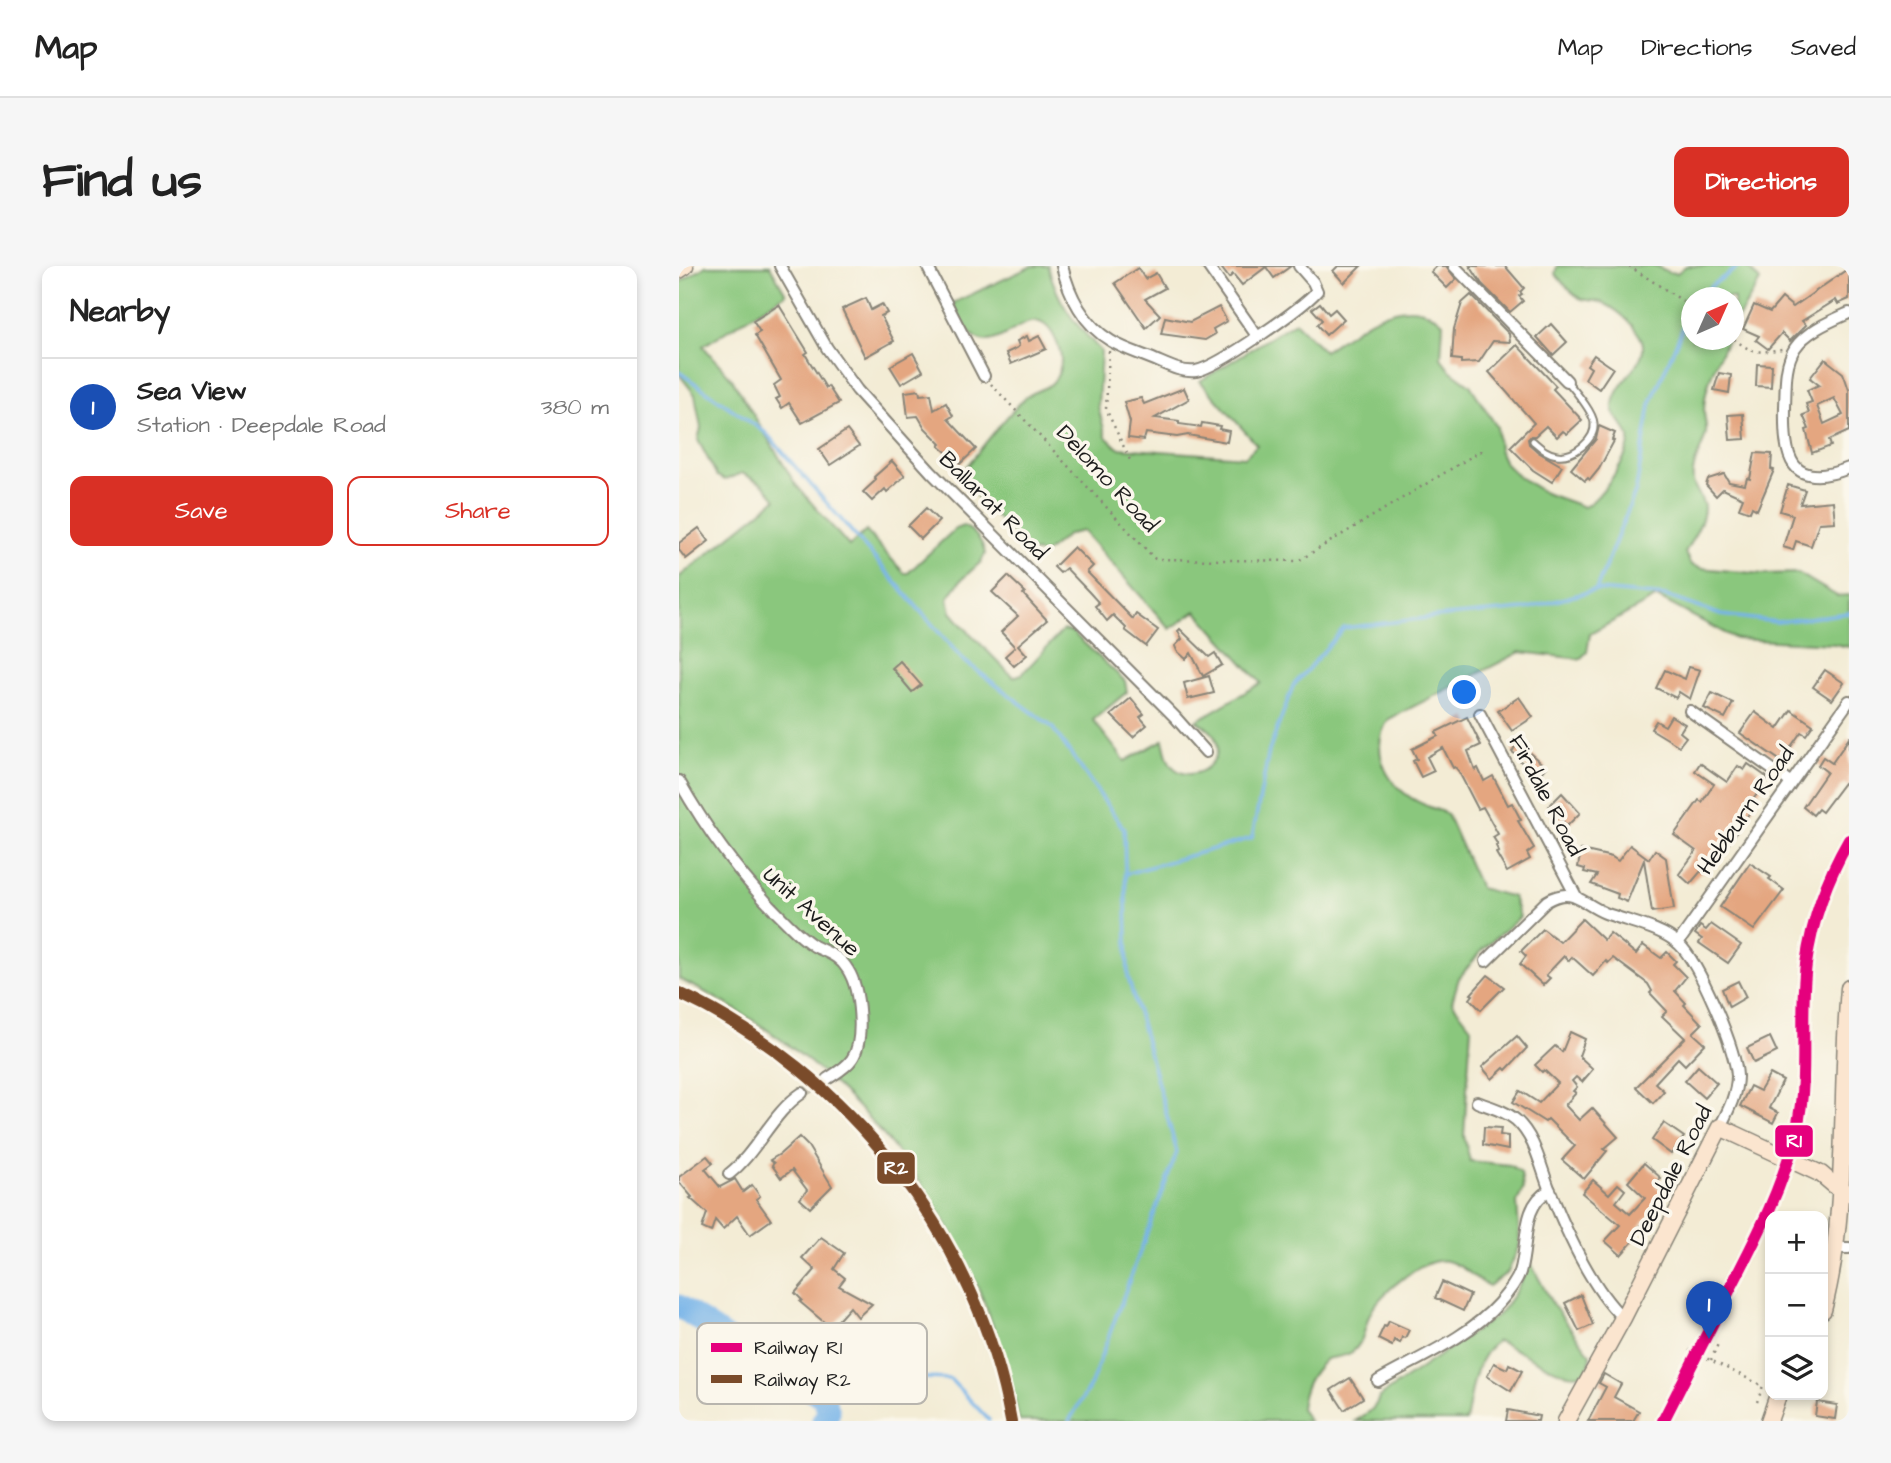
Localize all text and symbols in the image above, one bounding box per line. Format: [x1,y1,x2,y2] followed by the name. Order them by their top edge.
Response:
[35,25,97,71] text: Map
[1558,31,1603,65] text: Map
[1641,31,1753,65] text: Directions
[1791,31,1856,65] text: Saved
[1674,147,1849,217] button: Directions
[42,148,202,216] text: Find us
[1681,287,1744,350] north arrow
[70,291,170,333] text: Nearby
[137,373,247,409] text: Sea View
[92,391,94,423] text: 1
[541,391,609,423] text: 380 m
[137,409,386,441] text: Station · Deepdale Road
[1049,418,1166,540] street label: Delomo Road
[932,444,1055,568] street label: Ballarat Road
[70,476,333,546] button: Save
[347,476,609,546] button: Share
[1447,675,1481,709] your location
[1501,729,1592,862] street label: Firdale Road
[1690,740,1802,881] street label: Hebburn Road
[756,859,867,964] street label: Unit Avenue
[1622,1099,1720,1251] street label: Deepdale Road
[1774,1124,1814,1158] line badge: R1
[1786,1128,1803,1155] text: R1
[876,1151,916,1185] line badge: R2
[884,1155,908,1182] text: R2
[1765,1211,1828,1400] map controls
[1765,1211,1828,1274] button: +
[1765,1274,1828,1337] button: −
[1686,1281,1732,1339] pin: 1
[697,1323,927,1404] legend
[754,1335,843,1363] text: Railway R1
[1765,1337,1828,1400] button: layers
[754,1367,851,1395] text: Railway R2

